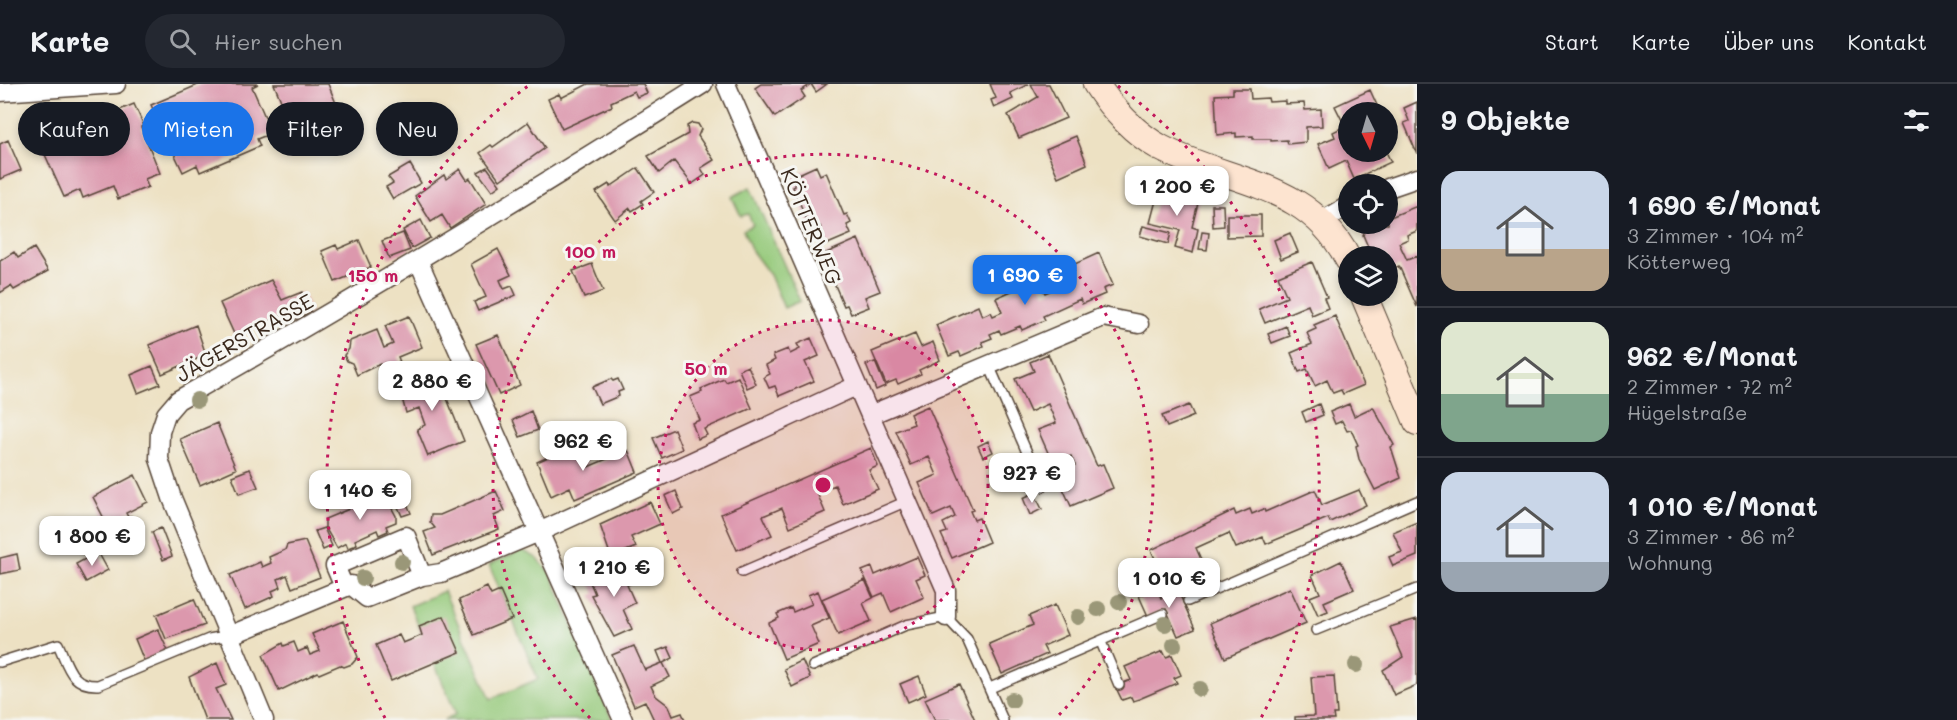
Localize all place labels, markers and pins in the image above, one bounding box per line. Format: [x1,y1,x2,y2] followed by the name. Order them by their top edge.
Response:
[1122,166,1232,217] pin: 1 200 €
[970,255,1080,306] pin: 1 690 €
[377,361,487,412] pin: 2 880 €
[541,421,625,472] pin: 962 €
[990,453,1074,504] pin: 927 €
[305,470,415,521] pin: 1 140 €
[813,475,833,495] centre of rings
[37,516,147,567] pin: 1 800 €
[559,547,669,598] pin: 1 210 €
[1114,558,1224,609] pin: 1 010 €

